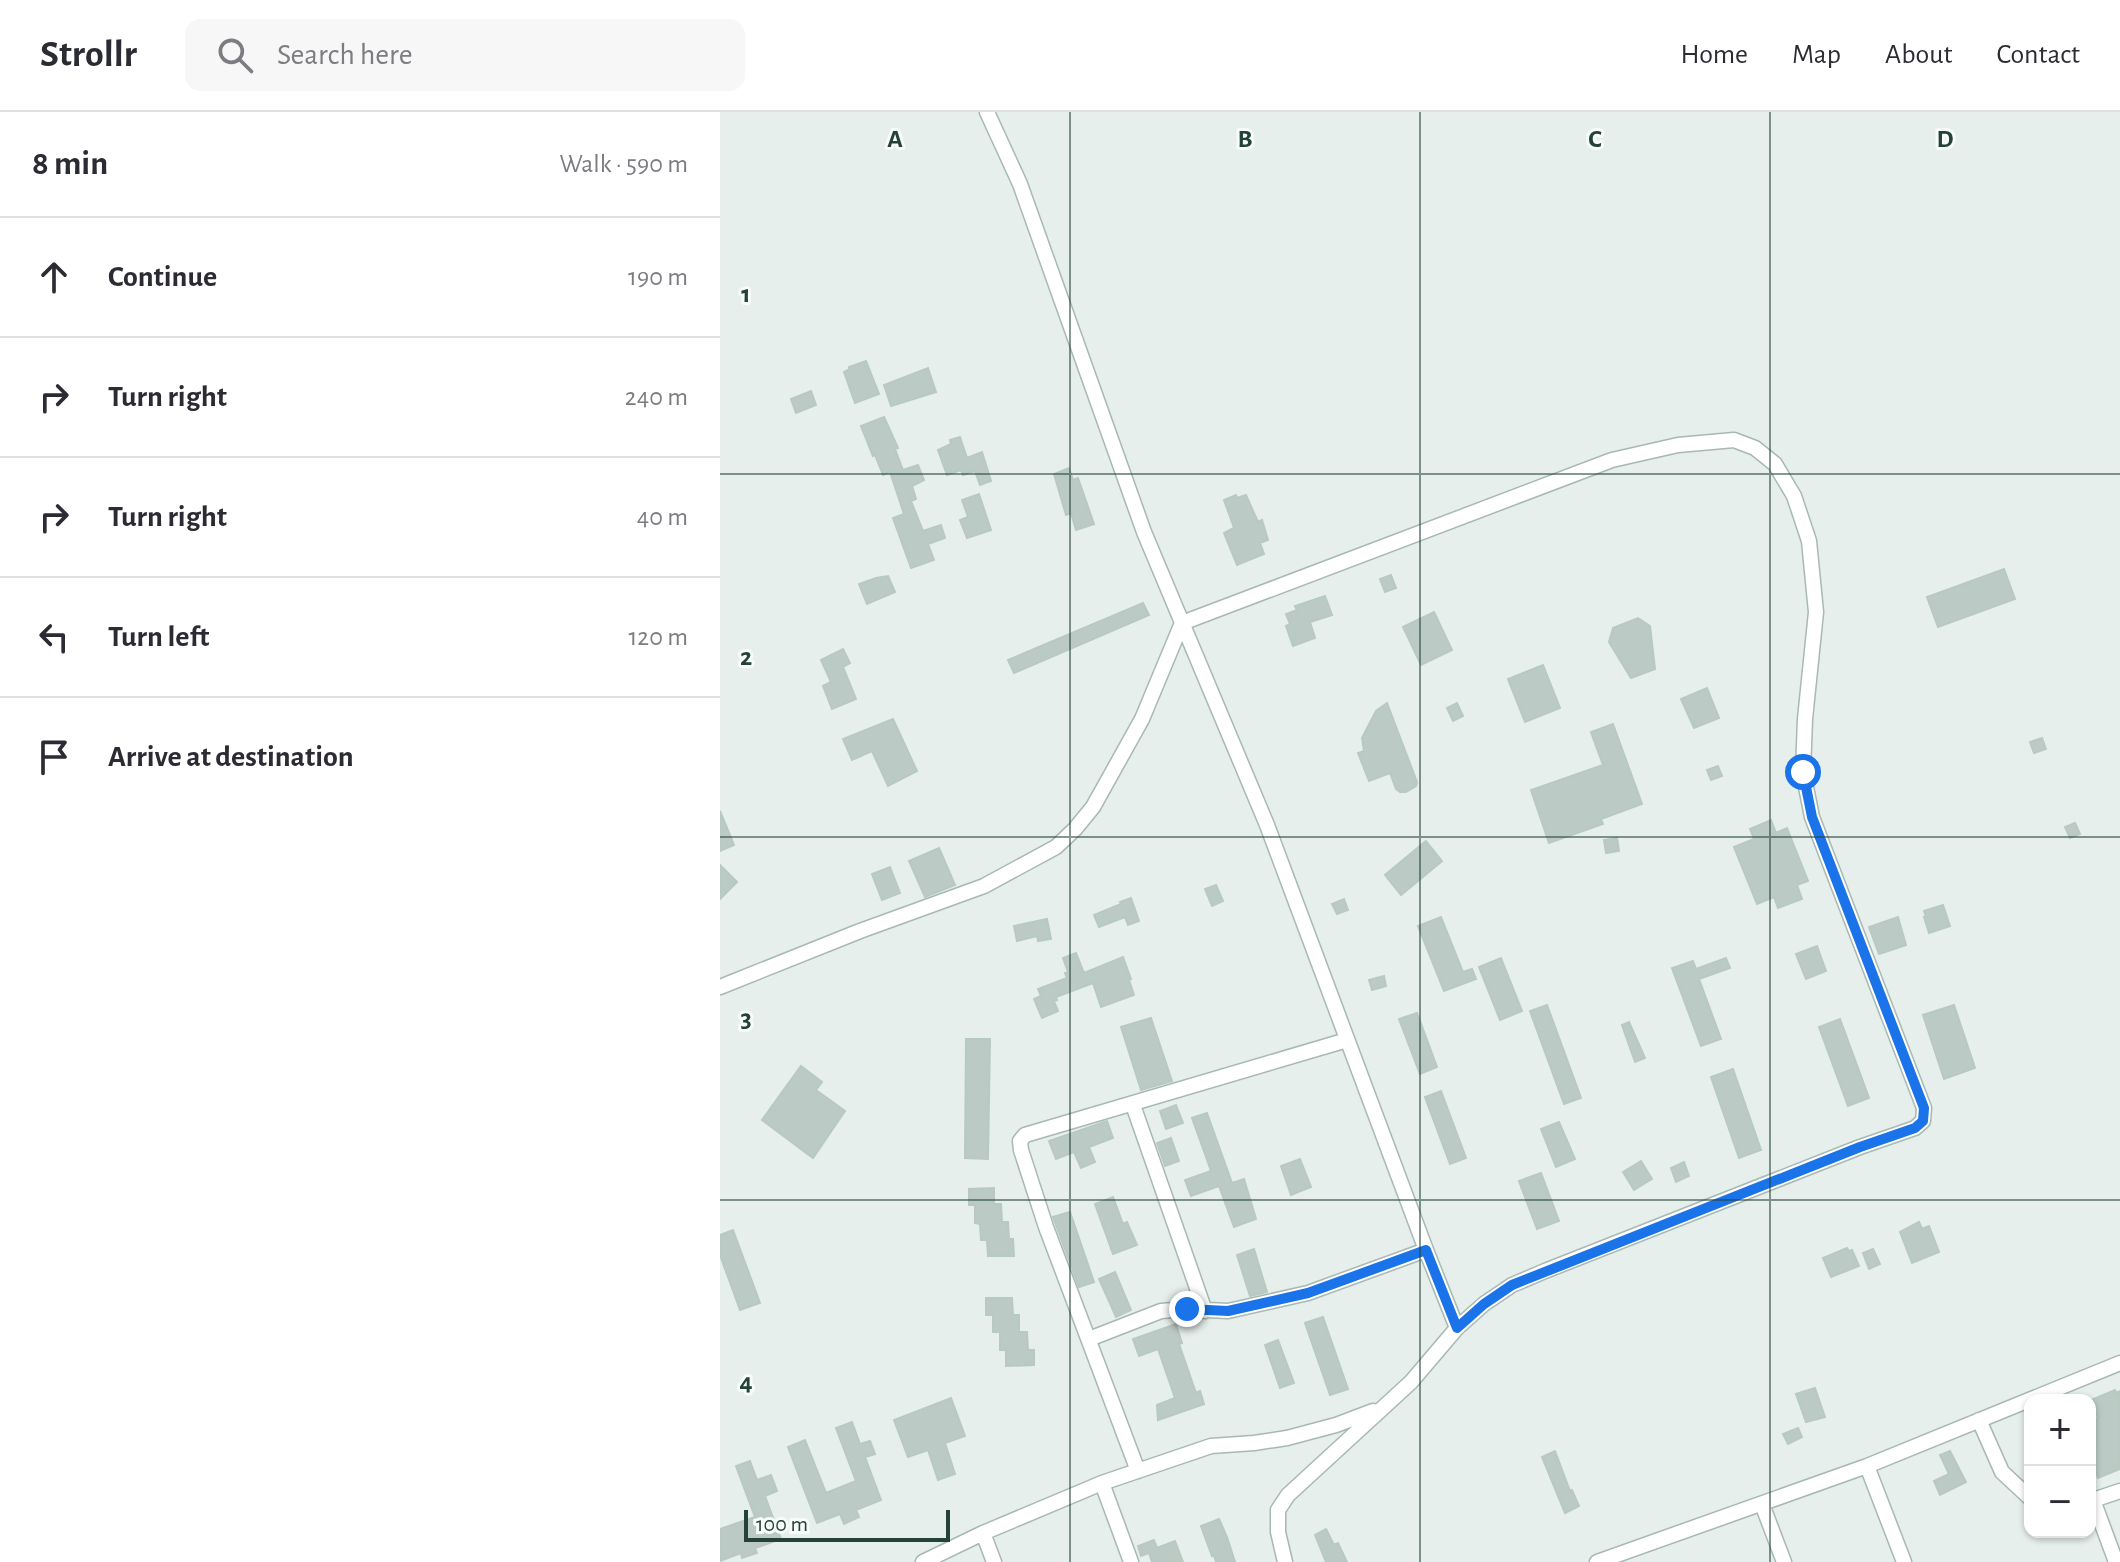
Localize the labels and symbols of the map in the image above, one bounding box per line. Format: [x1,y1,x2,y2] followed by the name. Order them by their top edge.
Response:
[887,126,903,152] text: A
[1237,126,1253,152] text: B
[1588,126,1602,152] text: C
[1936,126,1954,152] text: D
[741,281,751,307] text: 1
[740,644,752,670] text: 2
[1785,754,1821,790] route start
[740,1006,752,1032] text: 3
[1169,1291,1205,1327] route end
[739,1369,753,1395] text: 4
[744,1506,950,1542] scale bar

